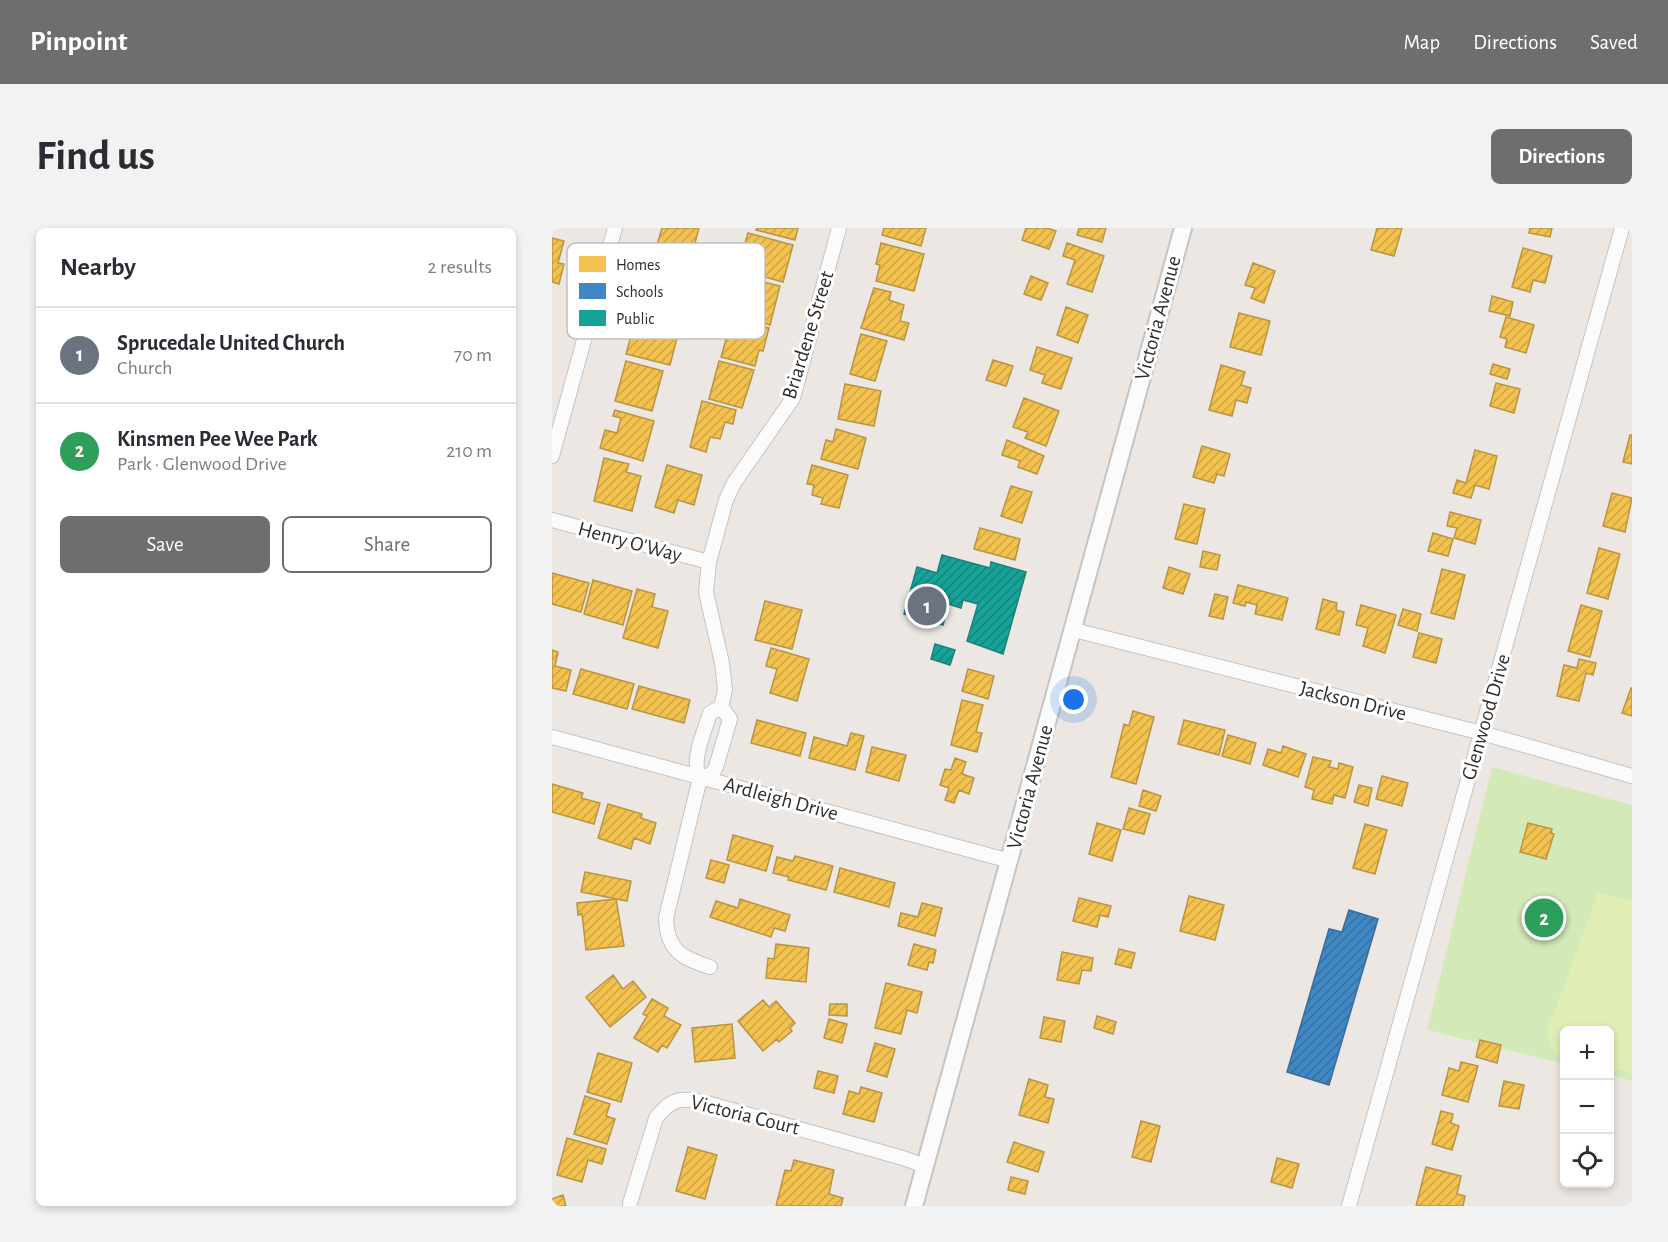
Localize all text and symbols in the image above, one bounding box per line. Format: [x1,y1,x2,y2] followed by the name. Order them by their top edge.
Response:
[30,28,128,56] text: Pinpoint
[1404,32,1440,53] text: Map
[1473,32,1557,53] text: Directions
[1590,32,1638,53] text: Saved
[1491,129,1632,184] button: Directions
[36,135,155,177] text: Find us
[567,243,765,339] legend
[60,254,136,280] text: Nearby
[1131,254,1185,382] street label: Victoria Avenue
[428,257,492,277] text: 2 results
[616,257,660,273] text: Homes
[778,268,838,402] street label: Briardene Street
[616,284,663,300] text: Schools
[616,311,654,327] text: Public
[117,332,345,354] text: Sprucedale United Church
[76,345,83,365] text: 1
[454,345,492,365] text: 70 m
[117,358,172,378] text: Church
[117,428,318,450] text: Kinsmen Pee Wee Park
[75,441,84,461] text: 2
[446,441,492,461] text: 210 m
[117,454,287,474] text: Park · Glenwood Drive
[60,516,270,573] button: Save
[282,516,492,573] button: Share
[576,518,684,566] street label: Henry O'Way
[908,584,946,628] pin: 1
[1458,652,1514,782] street label: Glenwood Drive
[1297,678,1409,724] street label: Jackson Drive
[1059,685,1088,714] your location
[1003,723,1057,851] street label: Victoria Avenue
[721,774,841,824] street label: Ardleigh Drive
[1524,896,1564,940] pin: 2
[1560,1026,1614,1188] map controls
[1560,1026,1614,1080] button: +
[1560,1080,1614,1134] button: −
[688,1091,802,1139] street label: Victoria Court
[1560,1134,1614,1188] button: locate

